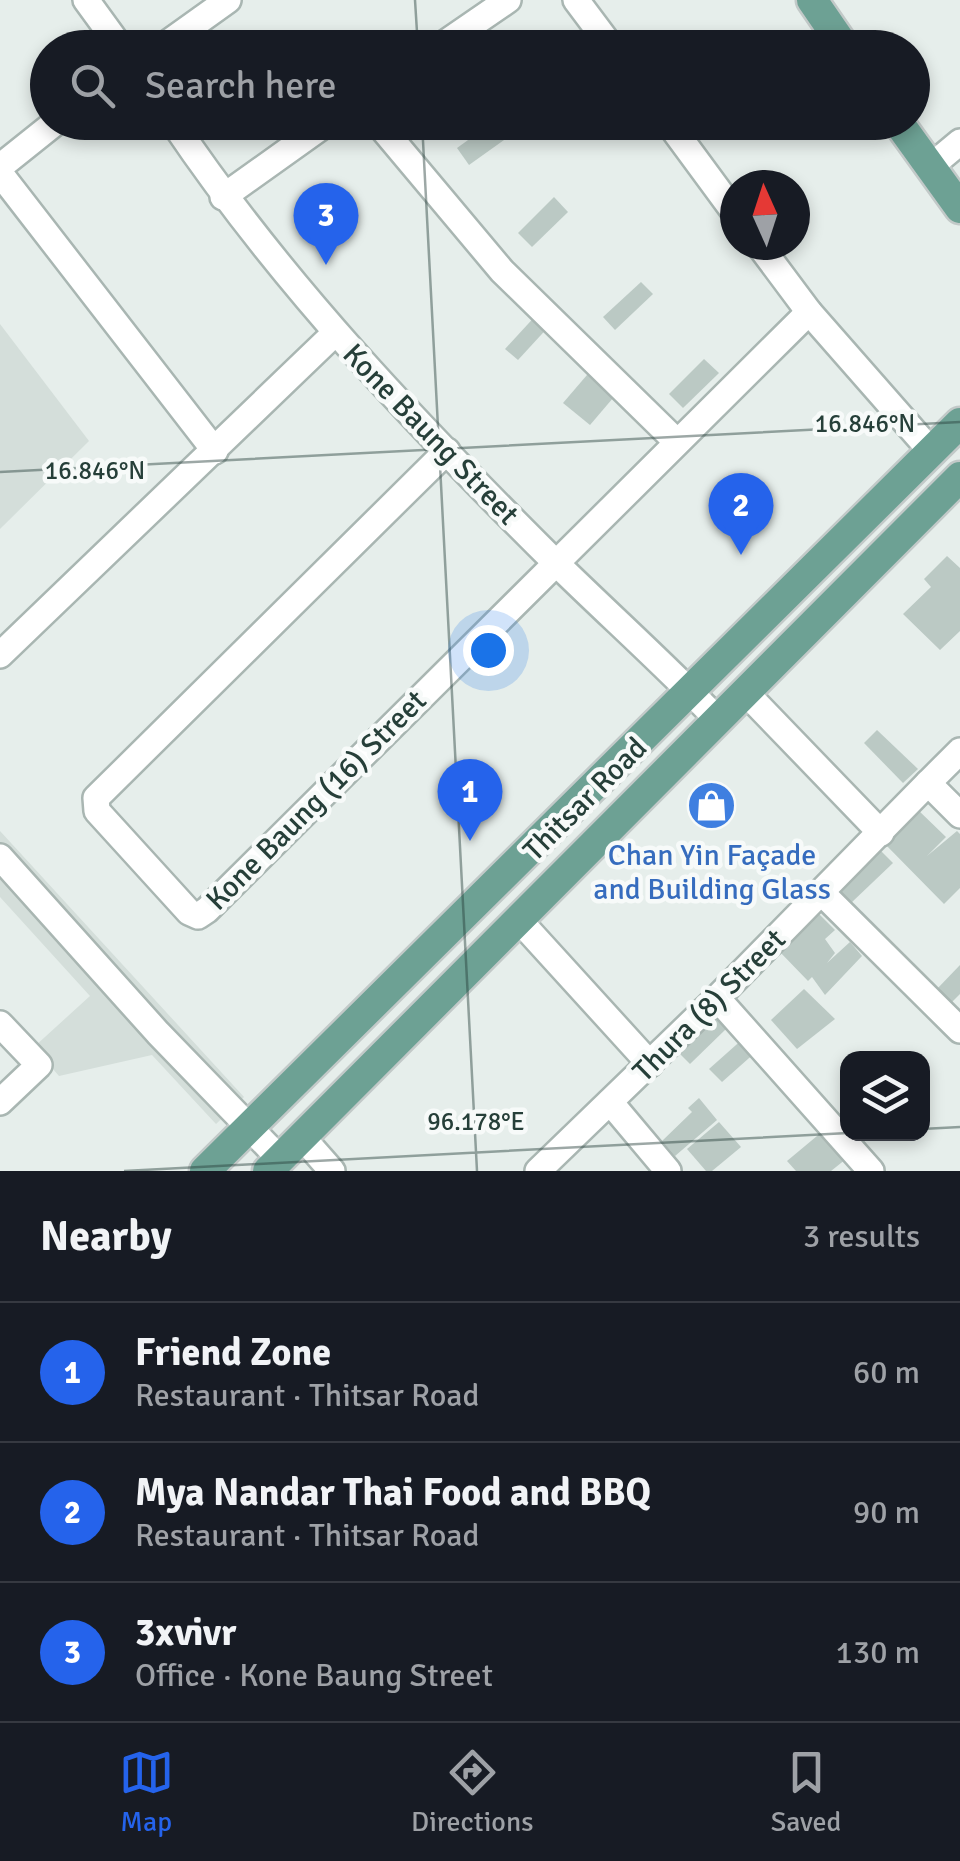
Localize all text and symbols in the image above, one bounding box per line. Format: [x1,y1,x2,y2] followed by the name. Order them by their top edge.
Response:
[30,30,930,140] search box
[65,58,120,113] icon: search
[145,62,337,109] text: Search here
[720,170,810,260] north arrow
[294,182,358,265] pin: 3
[335,336,527,533] street label: Kone Baung Street
[815,408,915,439] text: 16.846°N
[45,455,145,486] text: 16.846°N
[708,472,774,555] pin: 2
[463,625,514,676] your location
[198,682,434,918] street label: Kone Baung (16) Street
[516,730,655,869] street label: Thitsar Road
[438,758,502,841] pin: 1
[686,780,738,832] shop icon: Chan Yin Façade and Building Glass
[593,837,831,908] place label: Chan Yin Façade and Building Glass
[625,921,793,1089] street label: Thura (8) Street
[840,1051,930,1141] map controls
[840,1051,930,1141] button: layers
[427,1106,525,1137] text: 96.178°E
[40,1211,172,1262] text: Nearby
[803,1217,920,1256] text: 3 results
[135,1329,331,1376] text: Friend Zone
[64,1353,81,1392] text: 1
[853,1353,920,1392] text: 60 m
[135,1376,479,1415] text: Restaurant · Thitsar Road
[135,1469,651,1516] text: Mya Nandar Thai Food and BBQ
[64,1493,81,1532] text: 2
[853,1493,920,1532] text: 90 m
[135,1516,479,1555] text: Restaurant · Thitsar Road
[135,1609,236,1656] text: 3xvivr
[64,1633,81,1672] text: 3
[836,1633,920,1672] text: 130 m
[135,1656,493,1695] text: Office · Kone Baung Street
[119,1745,174,1839] tab: Map
[411,1745,533,1839] tab: Directions
[771,1745,841,1839] tab: Saved

